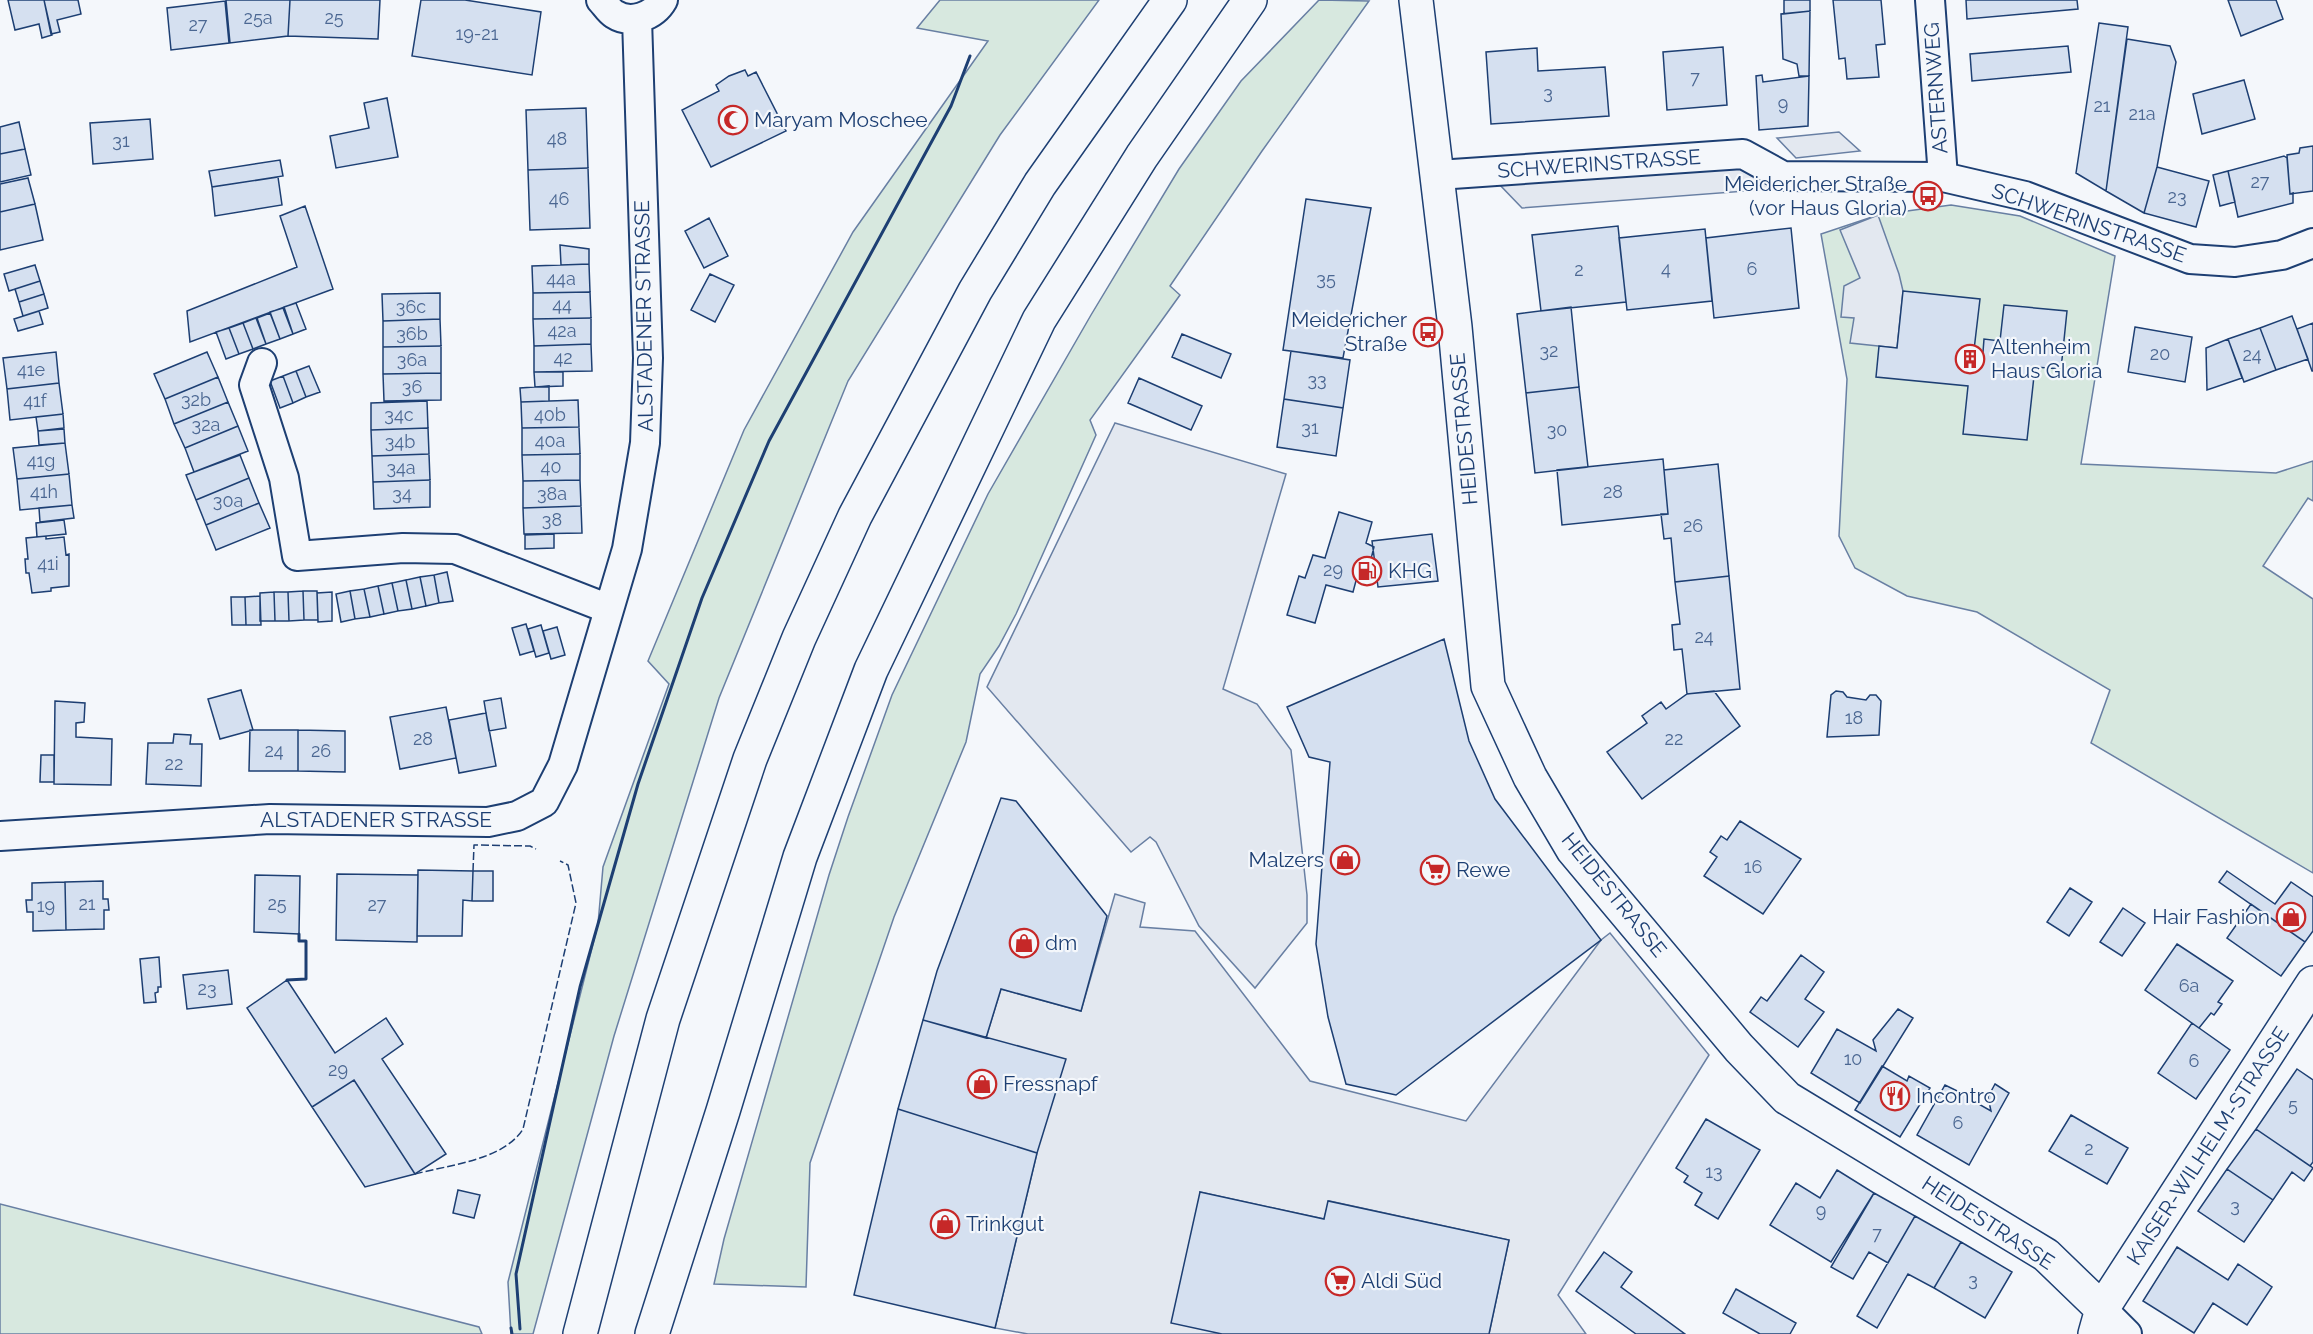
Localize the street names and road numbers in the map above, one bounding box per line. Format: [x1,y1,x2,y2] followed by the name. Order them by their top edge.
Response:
[1918,21,1953,155] street label: ASTERNWEG
[1496,144,1702,183] street label: SCHWERINSTRASSE
[1989,178,2190,268] street label: SCHWERINSTRASSE
[629,200,658,432] street label: ALSTADENER STRASSE
[1444,352,1483,506] street label: HEIDESTRASSE
[260,807,492,832] street label: ALSTADENER STRASSE
[1557,828,1672,962] street label: HEIDESTRASSE
[2121,1022,2294,1269] street label: KAISER-WILHELM-STRASSE
[1917,1171,2059,1275] street label: HEIDESTRASSE

